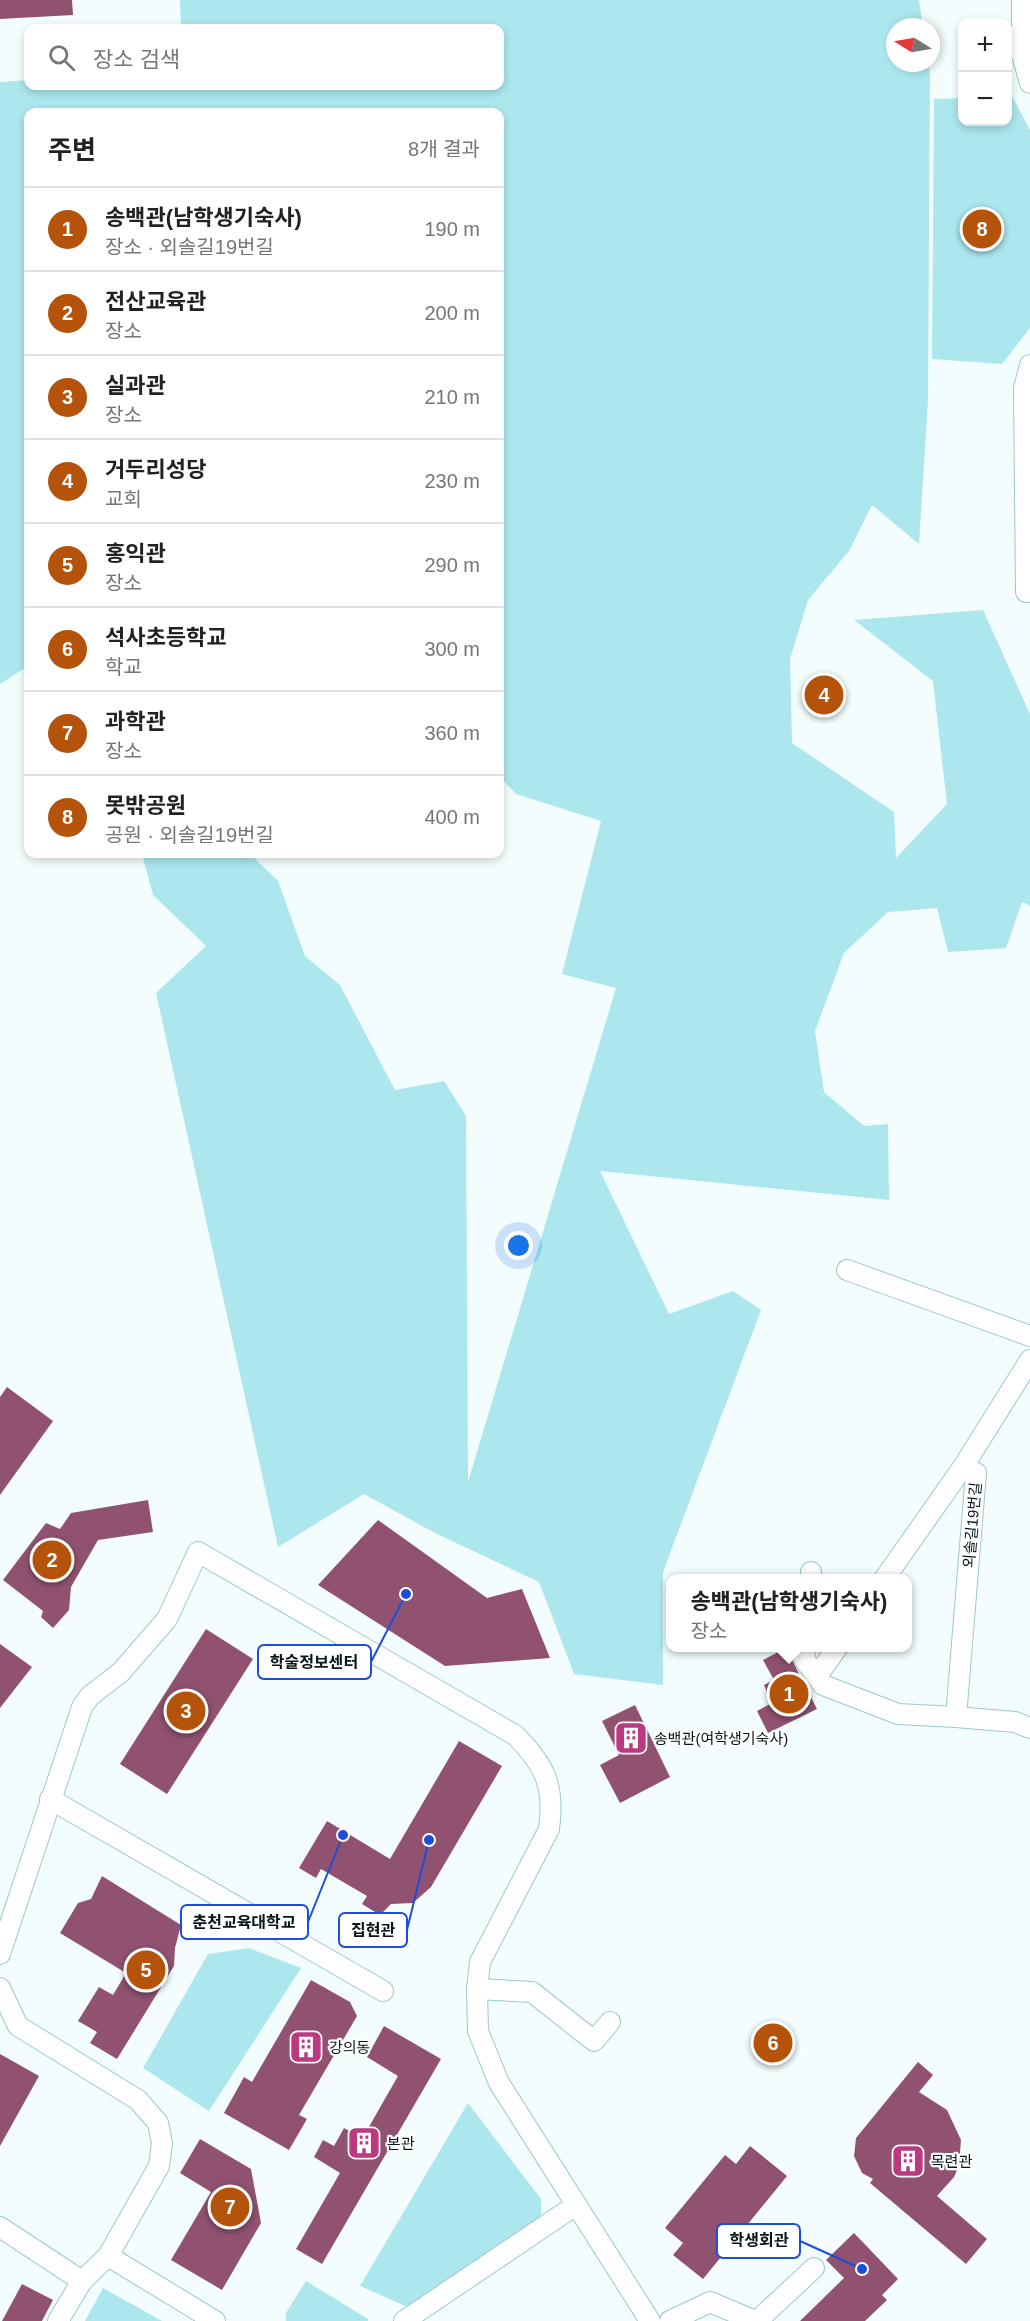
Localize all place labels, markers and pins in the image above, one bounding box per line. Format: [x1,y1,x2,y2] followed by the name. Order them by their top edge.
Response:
[962,206,1002,252] pin: 8
[804,672,844,718] pin: 4
[32,1538,72,1582] pin: 2
[258,1645,371,1679] callout: 학술정보센터
[770,1672,808,1716] pin: 1
[166,1688,206,1734] pin: 3
[613,1720,649,1756] building icon: 송백관(여학생기숙사)
[654,1730,788,1747] place label: 송백관(여학생기숙사)
[181,1905,308,1939] callout: 춘천교육대학교
[339,1913,407,1947] callout: 집현관
[126,1948,166,1992] pin: 5
[754,2020,792,2066] pin: 6
[288,2029,324,2065] building icon: 강의동
[329,2039,370,2056] place label: 강의동
[346,2125,382,2161] building icon: 본관
[387,2135,415,2152] place label: 본관
[890,2143,926,2179] building icon: 목련관
[931,2153,973,2170] place label: 목련관
[210,2184,250,2230] pin: 7
[717,2224,800,2258] callout: 학생회관

